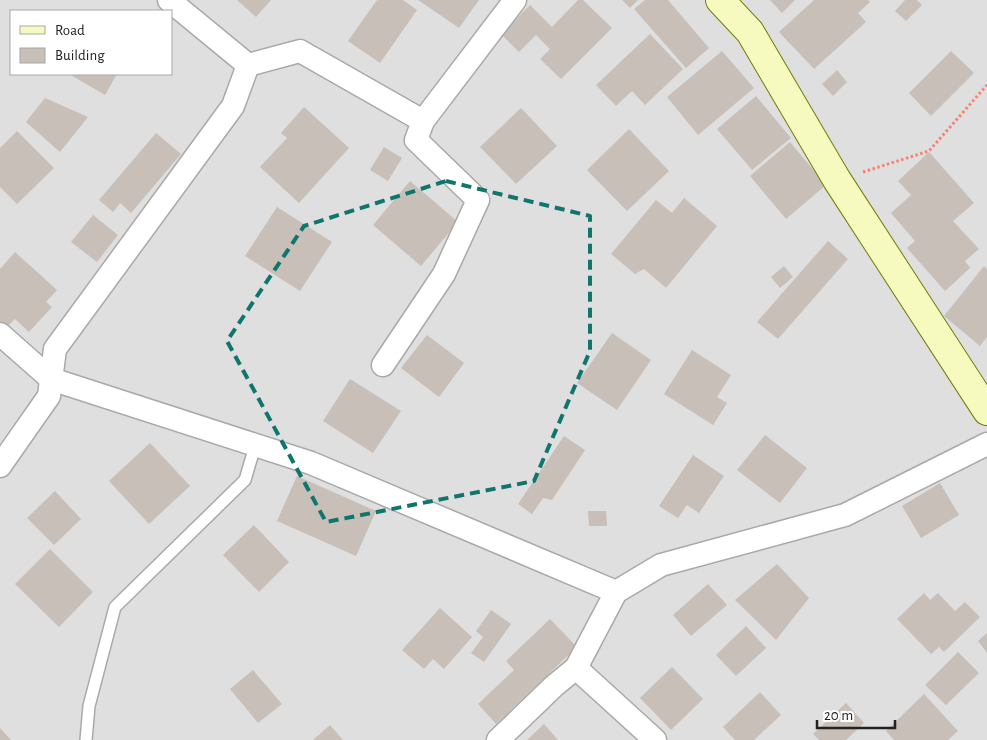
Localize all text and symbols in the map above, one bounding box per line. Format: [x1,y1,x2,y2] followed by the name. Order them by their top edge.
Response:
[10,10,172,75] legend
[55,23,85,38] text: Road
[55,48,105,63] text: Building
[817,698,894,730] scale bar
[824,708,853,723] text: 20 m

